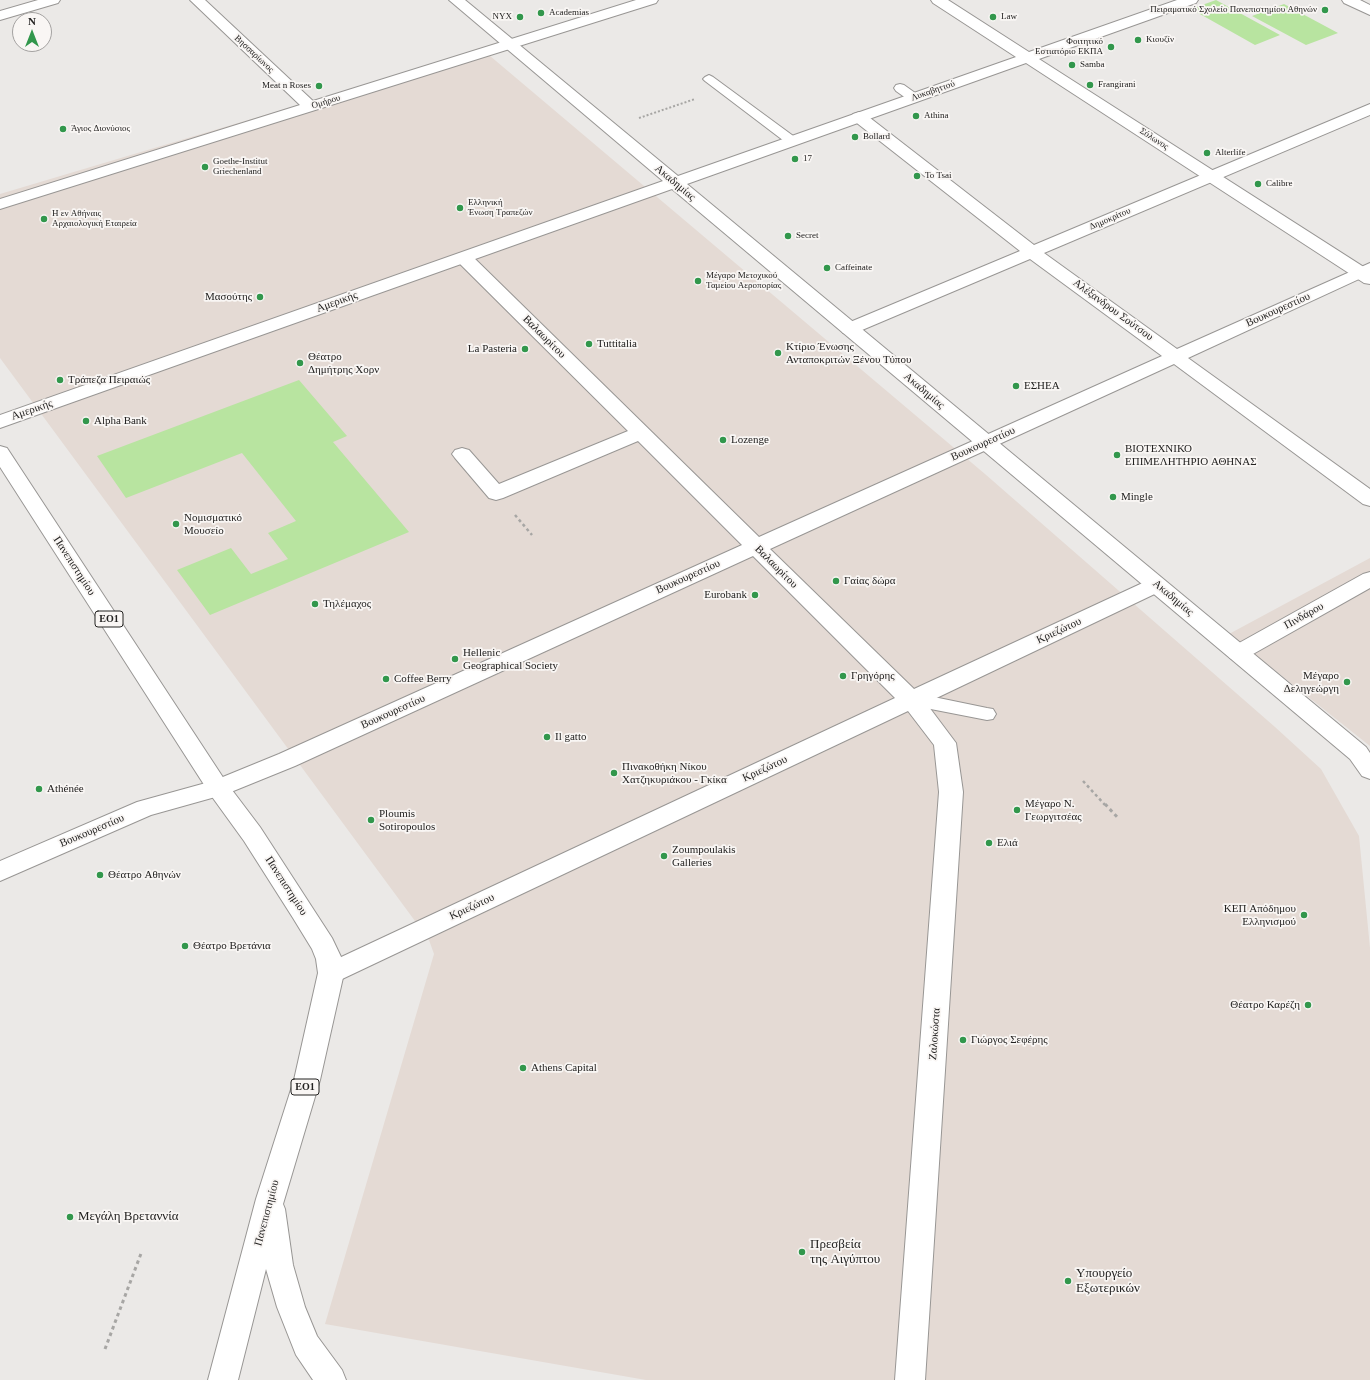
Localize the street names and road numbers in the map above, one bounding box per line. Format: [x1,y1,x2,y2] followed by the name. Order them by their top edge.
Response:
[232,33,276,75] street label: Βησσαρίωνος
[910,78,956,104] street label: Λυκαβηττού
[310,93,342,111] street label: Ομήρου
[1138,126,1170,152] street label: Σόλωνος
[652,162,698,204] street label: Ακαδημίας
[1088,205,1132,233] street label: Δημοκρίτου
[1070,276,1156,344] street label: Αλέξανδρου Σούτσου
[315,289,359,315] street label: Αμερικής
[1244,290,1312,330] street label: Βουκουρεστίου
[520,313,568,361] street label: Βαλαωρίτου
[901,370,947,412] street label: Ακαδημίας
[10,397,54,423] street label: Αμερικής
[949,424,1017,464] street label: Βουκουρεστίου
[50,534,98,598] street label: Πανεπιστημίου
[752,543,800,591] street label: Βαλαωρίτου
[654,557,722,597] street label: Βουκουρεστίου
[1150,577,1196,619] street label: Ακαδημίας
[1282,600,1326,632] street label: Πινδάρου
[95,611,123,627] road number: ΕΟ1
[1035,615,1083,647] street label: Κριεζώτου
[359,692,427,732] street label: Βουκουρεστίου
[741,753,789,785] street label: Κριεζώτου
[58,811,126,851] street label: Βουκουρεστίου
[262,854,310,918] street label: Πανεπιστημίου
[448,891,496,923] street label: Κριεζώτου
[927,1008,943,1060] street label: Ζαλοκώστα
[291,1079,319,1095] road number: ΕΟ1
[252,1179,282,1247] street label: Πανεπιστημίου

